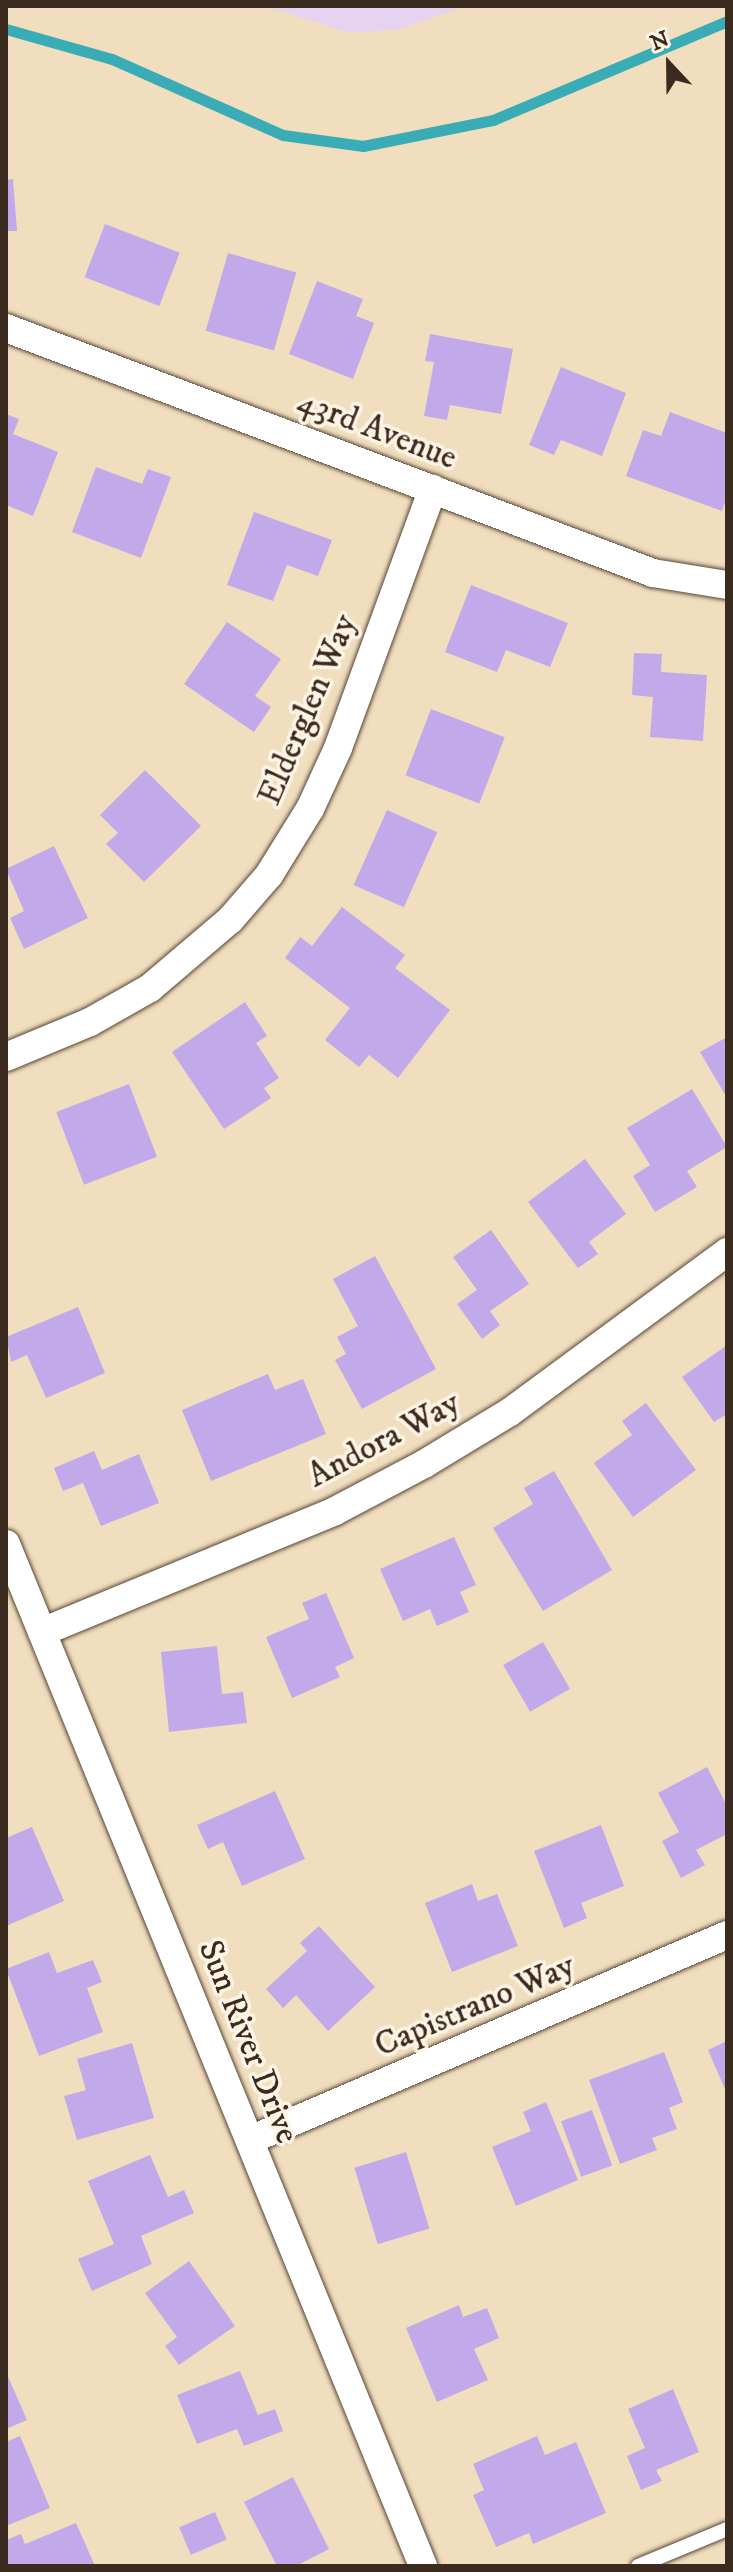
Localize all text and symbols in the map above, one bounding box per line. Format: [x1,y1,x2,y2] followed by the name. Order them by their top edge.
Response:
[629,24,709,104] north arrow
[646,25,673,57] text: N
[292,381,462,479] street label: 43rd Avenue
[250,608,366,812] street label: Elderglen Way
[301,1383,467,1497] street label: Andora Way
[189,1935,307,2149] street label: Sun River Drive
[369,1946,581,2066] street label: Capistrano Way

